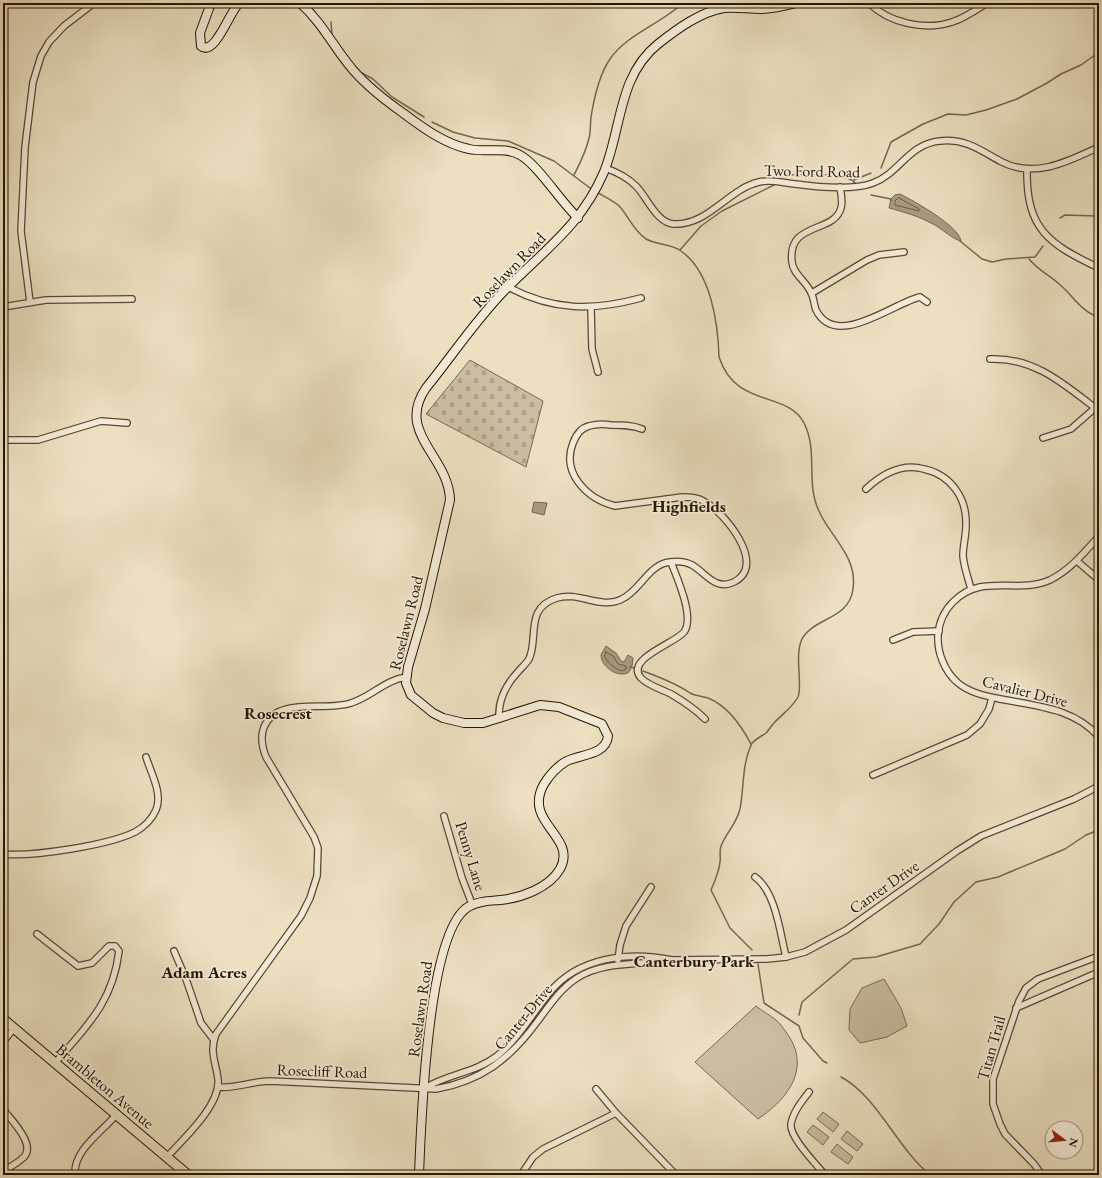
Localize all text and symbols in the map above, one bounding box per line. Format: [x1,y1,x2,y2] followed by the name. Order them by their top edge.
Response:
[764,160,861,182] street label: Two Ford Road
[468,227,551,312] street label: Roselawn Road
[652,495,726,517] district label: Highfields
[384,573,428,672] street label: Roselawn Road
[980,670,1070,712] street label: Cavalier Drive
[244,702,313,724] district label: Rosecrest
[451,819,491,893] street label: Penny Lane
[845,855,923,919] street label: Canter Drive
[634,950,755,972] district label: Canterbury Park
[403,959,437,1058] street label: Roselawn Road
[160,961,247,983] district label: Adam Acres
[489,980,557,1054] street label: Canter Drive
[972,1013,1010,1083] street label: Titan Trail
[51,1039,159,1133] street label: Brambleton Avenue
[276,1059,369,1083] street label: Rosecliff Road
[1044,1120,1084,1160] north arrow
[1066,1137,1082,1149] text: N

